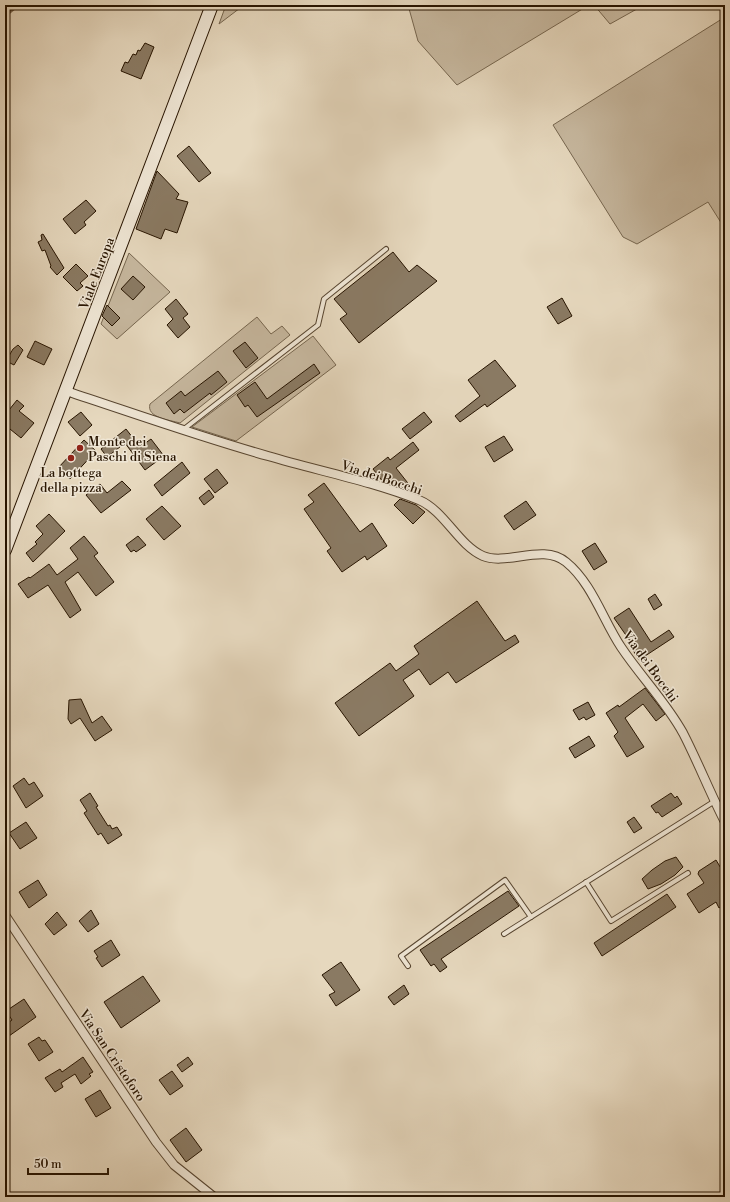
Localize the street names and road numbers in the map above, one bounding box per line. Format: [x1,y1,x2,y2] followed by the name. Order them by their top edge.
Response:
[76,235,118,313] street label: Viale Europa
[338,457,424,499] street label: Via dei Bocchi
[618,627,682,705] street label: Via dei Bocchi
[75,1006,149,1105] street label: Via San Cristoforo

